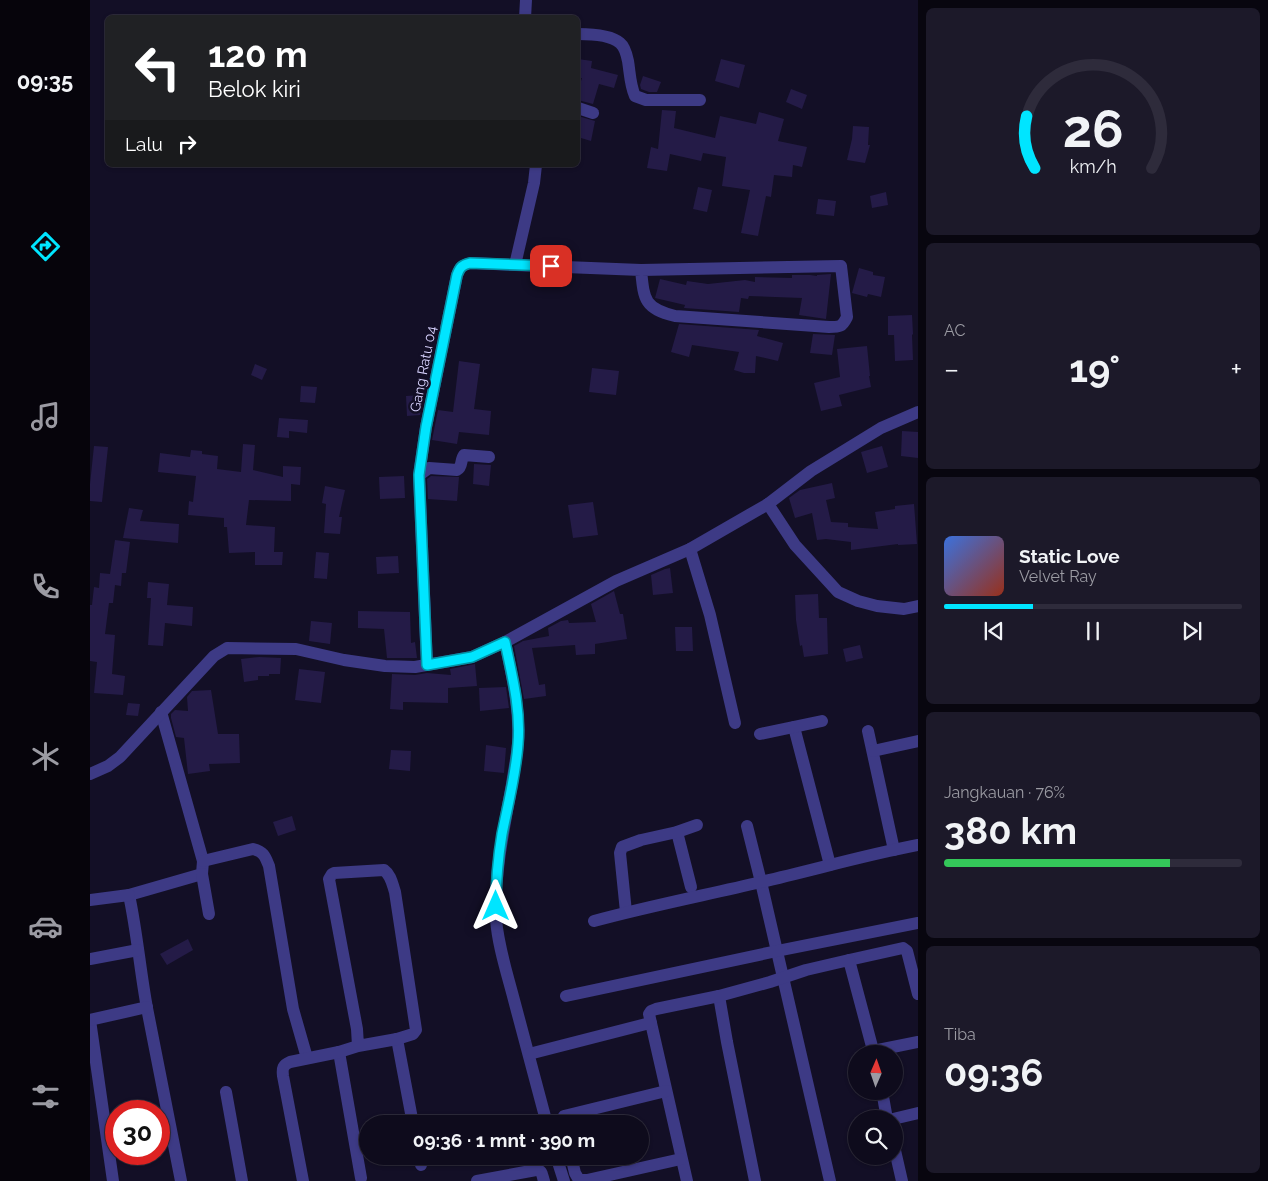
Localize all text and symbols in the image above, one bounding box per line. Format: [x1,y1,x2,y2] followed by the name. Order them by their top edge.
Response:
[208,34,308,75] text: 120 m
[125,35,190,100] icon: left
[17,68,73,94] text: 09:35
[208,76,301,102] text: Belok kiri
[1063,98,1123,159] text: 26
[173,130,201,158] icon: right
[125,133,163,155] text: Lalu
[1069,156,1117,177] text: km/h
[28,229,63,264] icon: directions
[530,245,572,287] pin
[537,252,565,280] icon: arrive
[944,321,965,340] text: AC
[407,324,439,413] street label: Gang Ratu 04
[1069,346,1120,391] text: 19°
[944,353,959,386] text: −
[1230,353,1242,386] text: +
[28,399,63,434] icon: music
[1019,545,1120,567] text: Static Love
[1019,567,1097,586] text: Velvet Ray
[28,569,63,604] icon: phone
[980,617,1008,645] icon: previous
[1079,617,1107,645] icon: pause
[1178,617,1206,645] icon: next
[28,739,63,774] icon: climate
[944,783,1065,802] text: Jangkauan · 76%
[944,808,1077,853] text: 380 km
[469,879,521,931] position arrow
[28,909,63,944] icon: car
[944,1025,976,1044] text: Tiba
[848,1045,902,1100] north arrow
[848,1045,903,1165] map controls
[944,1050,1043,1095] text: 09:36
[28,1079,63,1114] icon: filters
[105,1100,170,1165] speed limit sign: 30
[848,1110,903,1165] button: search
[413,1129,595,1151] text: 09:36 · 1 mnt · 390 m

